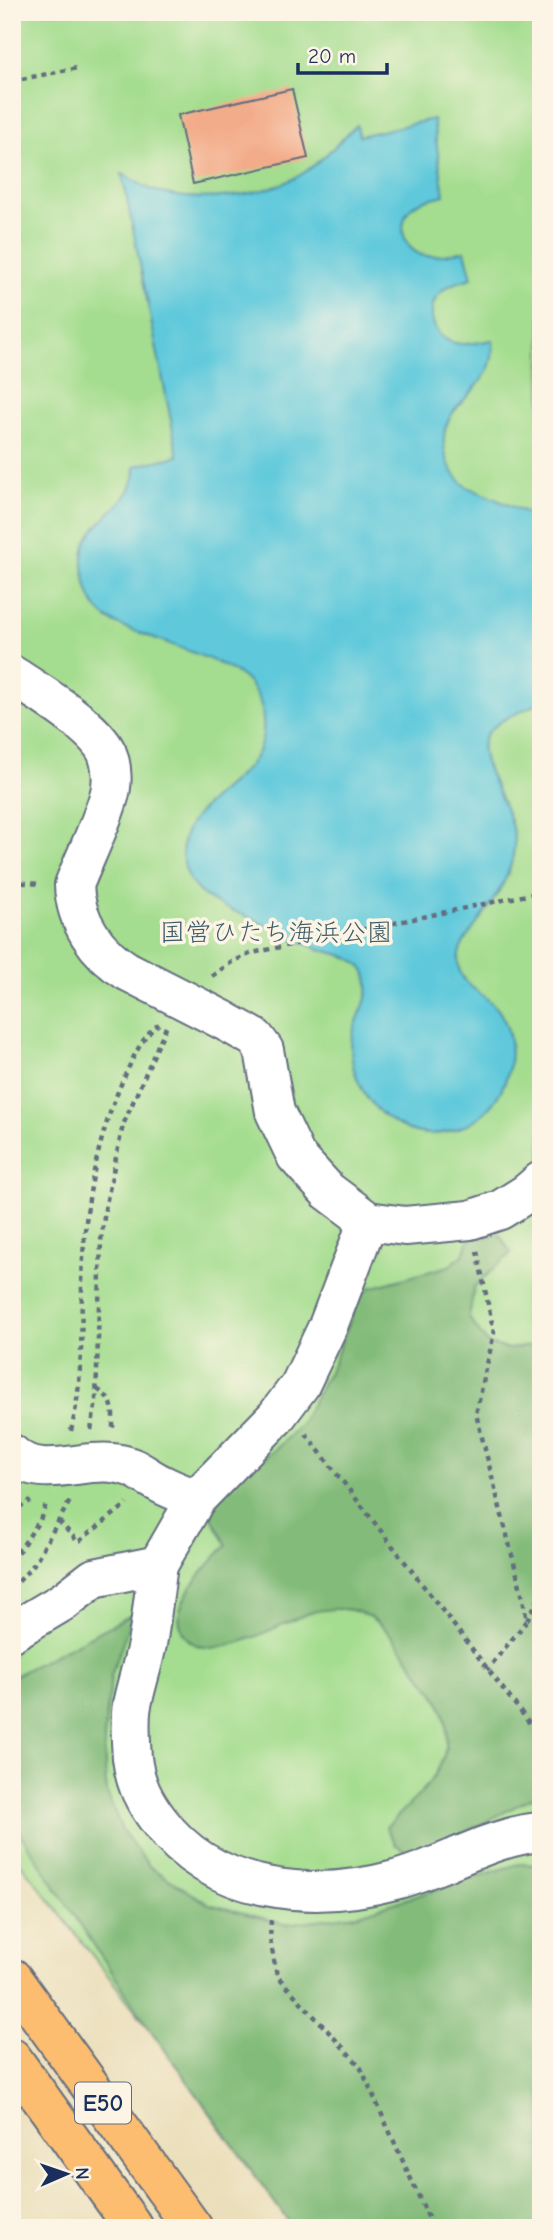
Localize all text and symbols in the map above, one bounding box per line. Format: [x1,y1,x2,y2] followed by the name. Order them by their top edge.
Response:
[298,32,387,76] scale bar
[308,44,356,68] text: 20 m
[160,918,392,948] park label: 国営ひたち海浜公園
[75,2082,131,2124] road number: E50
[32,2138,102,2208] north arrow
[71,2167,93,2180] text: N

